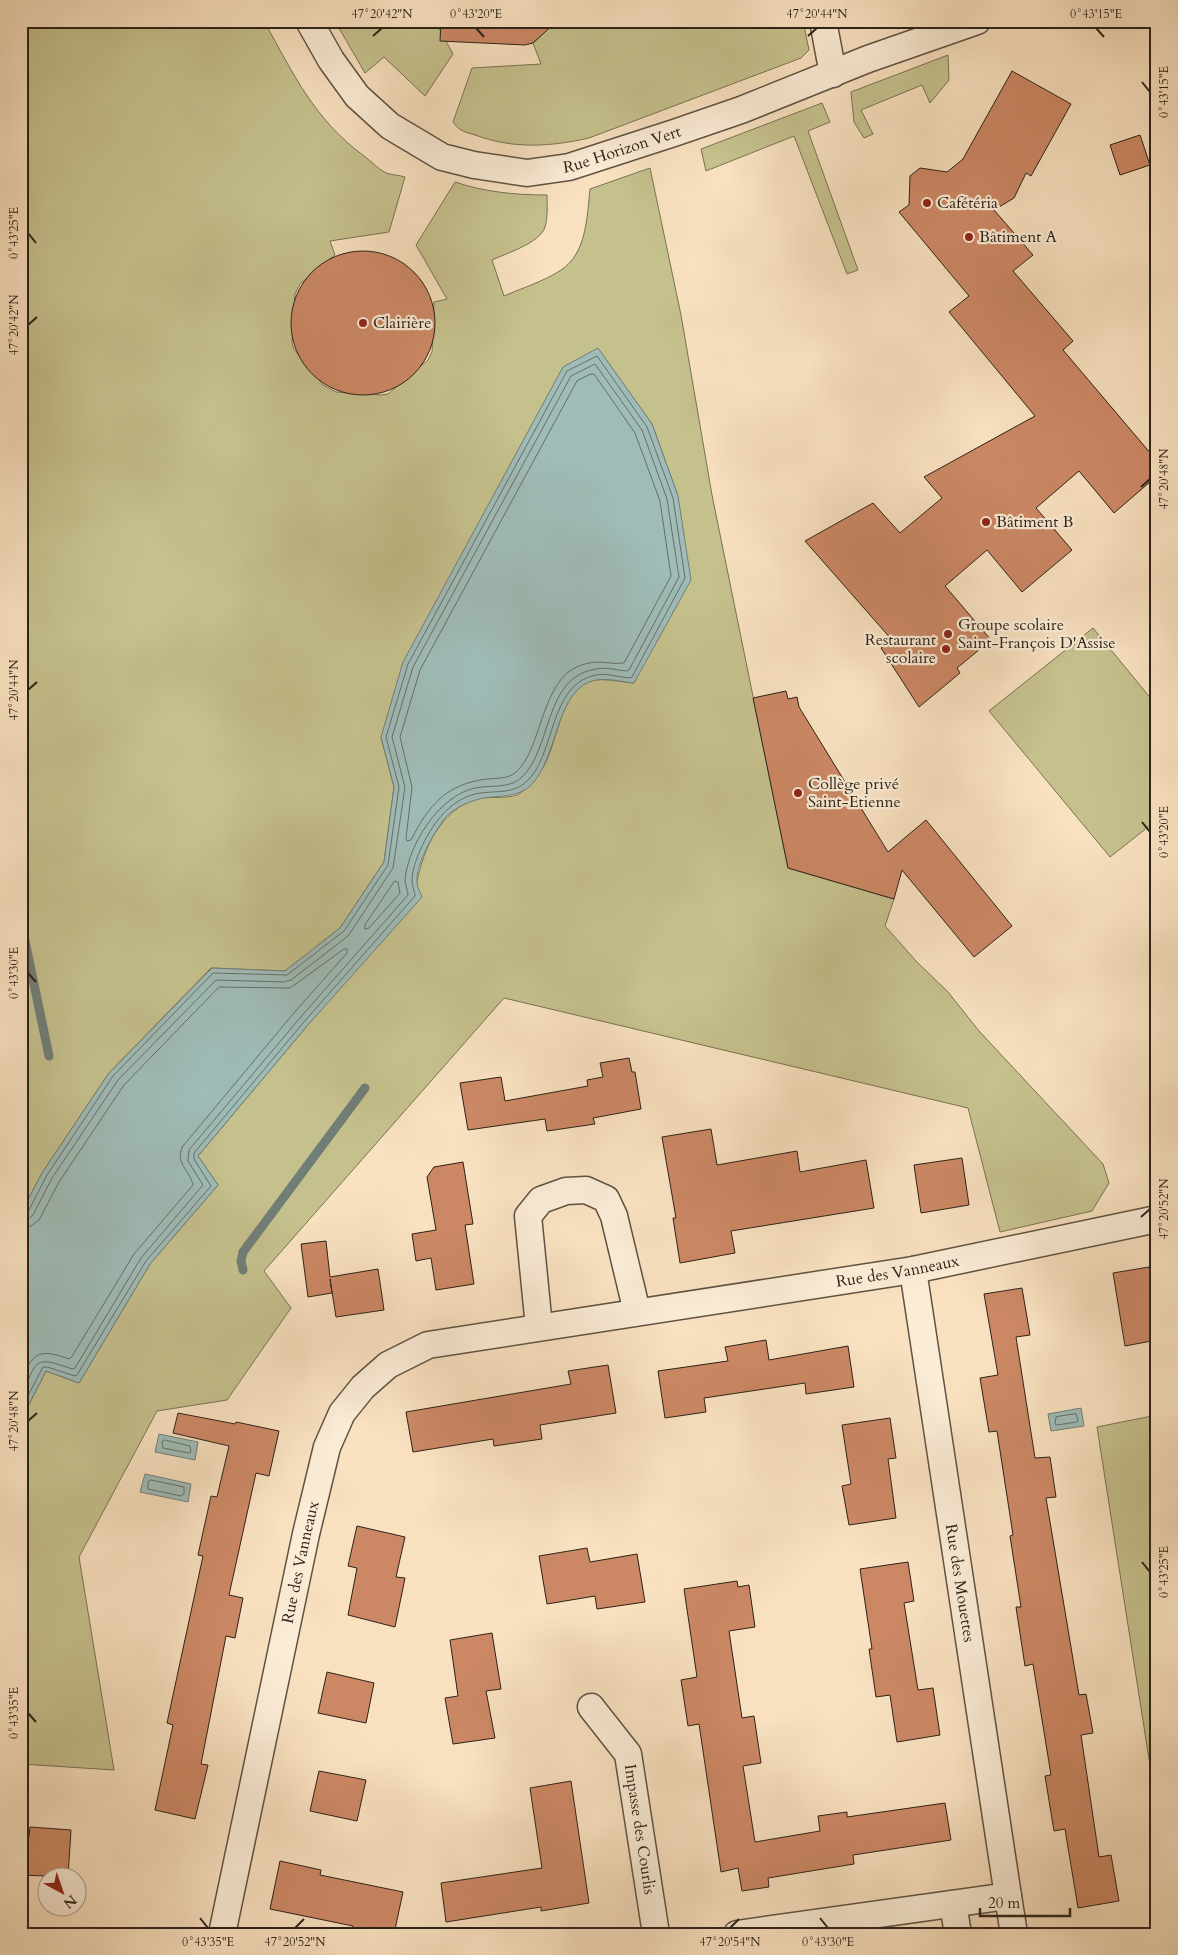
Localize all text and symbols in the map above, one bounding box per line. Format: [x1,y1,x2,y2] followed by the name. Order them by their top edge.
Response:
[352,6,413,22] text: 47°20'42"N
[450,6,502,22] text: 0°43'20"E
[787,6,848,22] text: 47°20'44"N
[1070,6,1122,22] text: 0°43'15"E
[1156,66,1172,118] text: 0°43'15"E
[562,120,684,179] street label: Rue Horizon Vert
[937,192,998,214] place label: Cafétéria
[921,197,933,209] marker: Cafétéria
[6,207,22,259] text: 0°43'25"E
[979,226,1058,248] place label: Bâtiment A
[963,231,975,243] marker: Bâtiment A
[6,294,22,355] text: 47°20'42"N
[373,312,431,334] place label: Clairière
[357,317,369,329] marker: Clairière
[1156,448,1172,509] text: 47°20'48"N
[996,511,1074,533] place label: Bâtiment B
[980,516,992,528] marker: Bâtiment B
[958,614,1116,654] place label: Groupe scolaire Saint-François D'Assise
[942,628,954,640] marker: Groupe scolaire Saint-François D'Assise
[865,629,936,669] place label: Restaurant scolaire
[940,643,952,655] marker: Restaurant scolaire
[6,659,22,720] text: 47°20'44"N
[808,773,901,813] place label: Collège privé Saint-Etienne
[792,787,804,799] marker: Collège privé Saint-Etienne
[1156,806,1172,858] text: 0°43'20"E
[6,947,22,999] text: 0°43'30"E
[1156,1178,1172,1239] text: 47°20'52"N
[834,1250,961,1293] street label: Rue des Vanneaux
[6,1390,22,1451] text: 47°20'48"N
[277,1499,325,1625] street label: Rue des Vanneaux
[940,1522,980,1644] street label: Rue des Mouettes
[1156,1546,1172,1598] text: 0°43'25"E
[6,1687,22,1739] text: 0°43'35"E
[619,1763,661,1896] street label: Impasse des Courlis
[38,1868,88,1918] north arrow
[980,1885,1070,1917] scale bar
[59,1890,81,1913] text: N
[988,1893,1020,1913] text: 20 m
[182,1934,234,1950] text: 0°43'35"E
[265,1934,326,1950] text: 47°20'52"N
[700,1934,761,1950] text: 47°20'54"N
[802,1934,854,1950] text: 0°43'30"E

